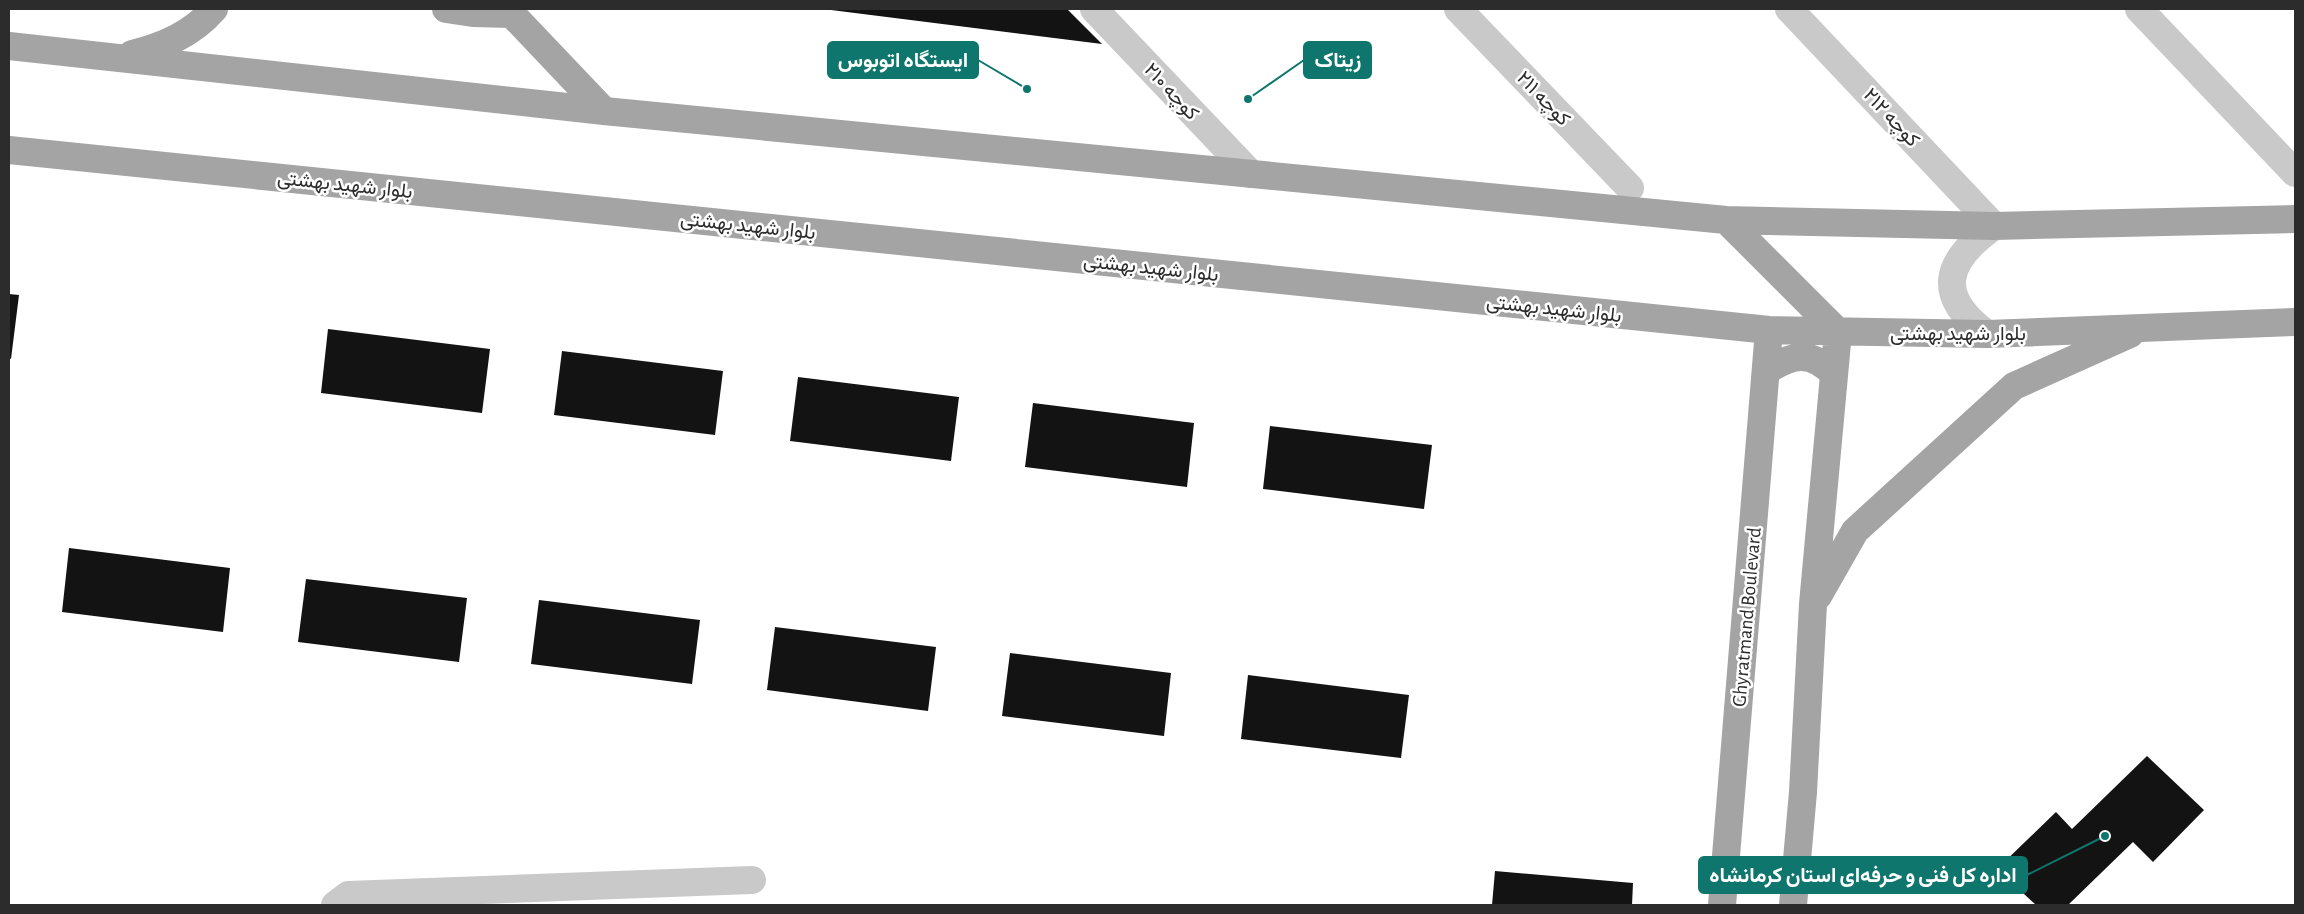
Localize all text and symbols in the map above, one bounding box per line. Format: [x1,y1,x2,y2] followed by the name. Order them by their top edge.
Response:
[828,42,978,78] callout: ایستگاه اتوبوس
[1304,42,1371,78] callout: زیتاک
[838,49,968,73] text: ایستگاه اتوبوس
[1315,50,1361,73] text: زیتاک
[1138,59,1202,126] street label: کوچه ۲۱۰
[1511,68,1574,132] street label: کوچه ۲۱۱
[1857,85,1923,153] street label: کوچه ۲۱۲
[276,168,413,204] street label: بلوار شهید بهشتی
[679,209,816,245] street label: بلوار شهید بهشتی
[1082,251,1219,287] street label: بلوار شهید بهشتی
[1485,292,1622,328] street label: بلوار شهید بهشتی
[1890,324,2026,346] street label: بلوار شهید بهشتی
[1729,527,1765,708] street label: Ghyratmand Boulevard
[1699,857,2027,893] callout: اداره کل فنی و حرفه‌ای استان کرمانشاه
[1709,865,2017,888] text: اداره کل فنی و حرفه‌ای استان کرمانشاه

